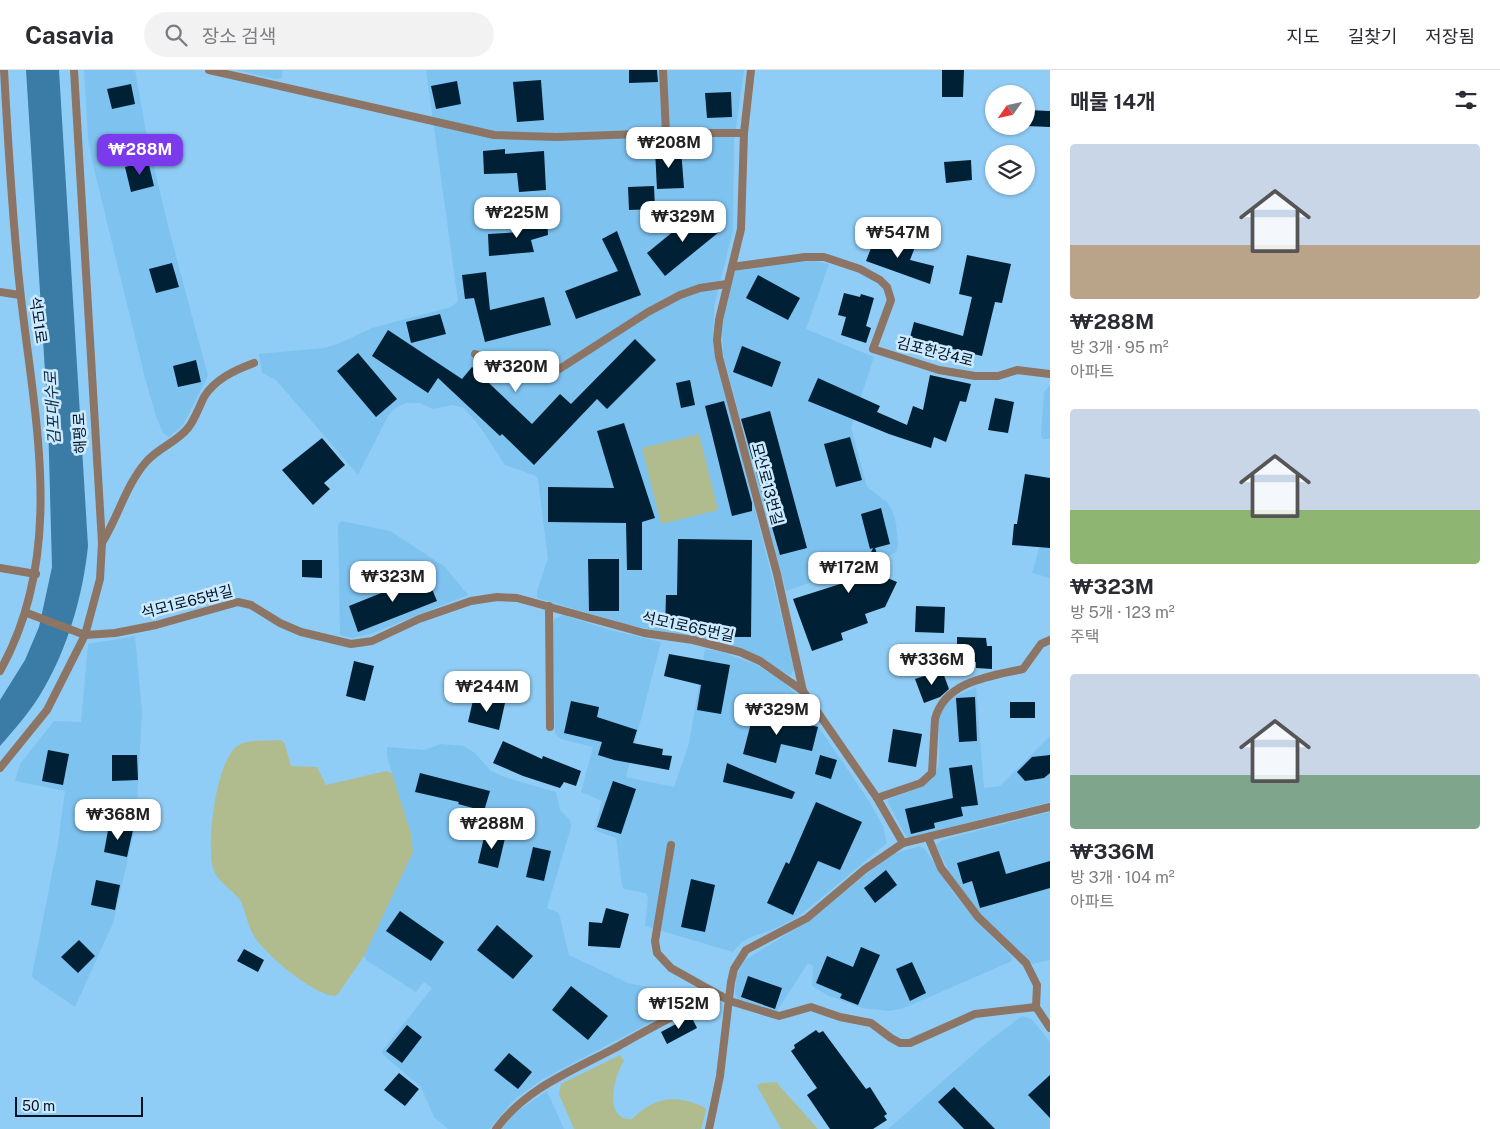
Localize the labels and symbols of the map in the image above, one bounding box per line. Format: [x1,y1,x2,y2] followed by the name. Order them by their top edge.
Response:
[985,85,1035,135] north arrow
[634,126,704,169] pin: ₩208M
[105,134,175,176] pin: ₩288M
[482,196,552,239] pin: ₩225M
[648,200,718,243] pin: ₩329M
[863,216,933,259] pin: ₩547M
[27,295,50,345] street label: 석모1로
[895,334,975,369] street label: 김포한강4로
[481,350,551,393] pin: ₩320M
[41,369,64,445] water label: 김포대수로
[70,412,89,454] street label: 해평로
[748,441,787,527] street label: 모산로13번길
[814,552,884,594] pin: ₩172M
[358,560,428,603] pin: ₩323M
[139,582,235,621] street label: 석모1로65번길
[640,608,736,645] street label: 석모1로65번길
[897,644,967,686] pin: ₩336M
[452,670,522,713] pin: ₩244M
[742,694,812,736] pin: ₩329M
[83,798,153,841] pin: ₩368M
[457,808,527,850] pin: ₩288M
[644,988,714,1030] pin: ₩152M
[15,1094,142,1117] scale bar

